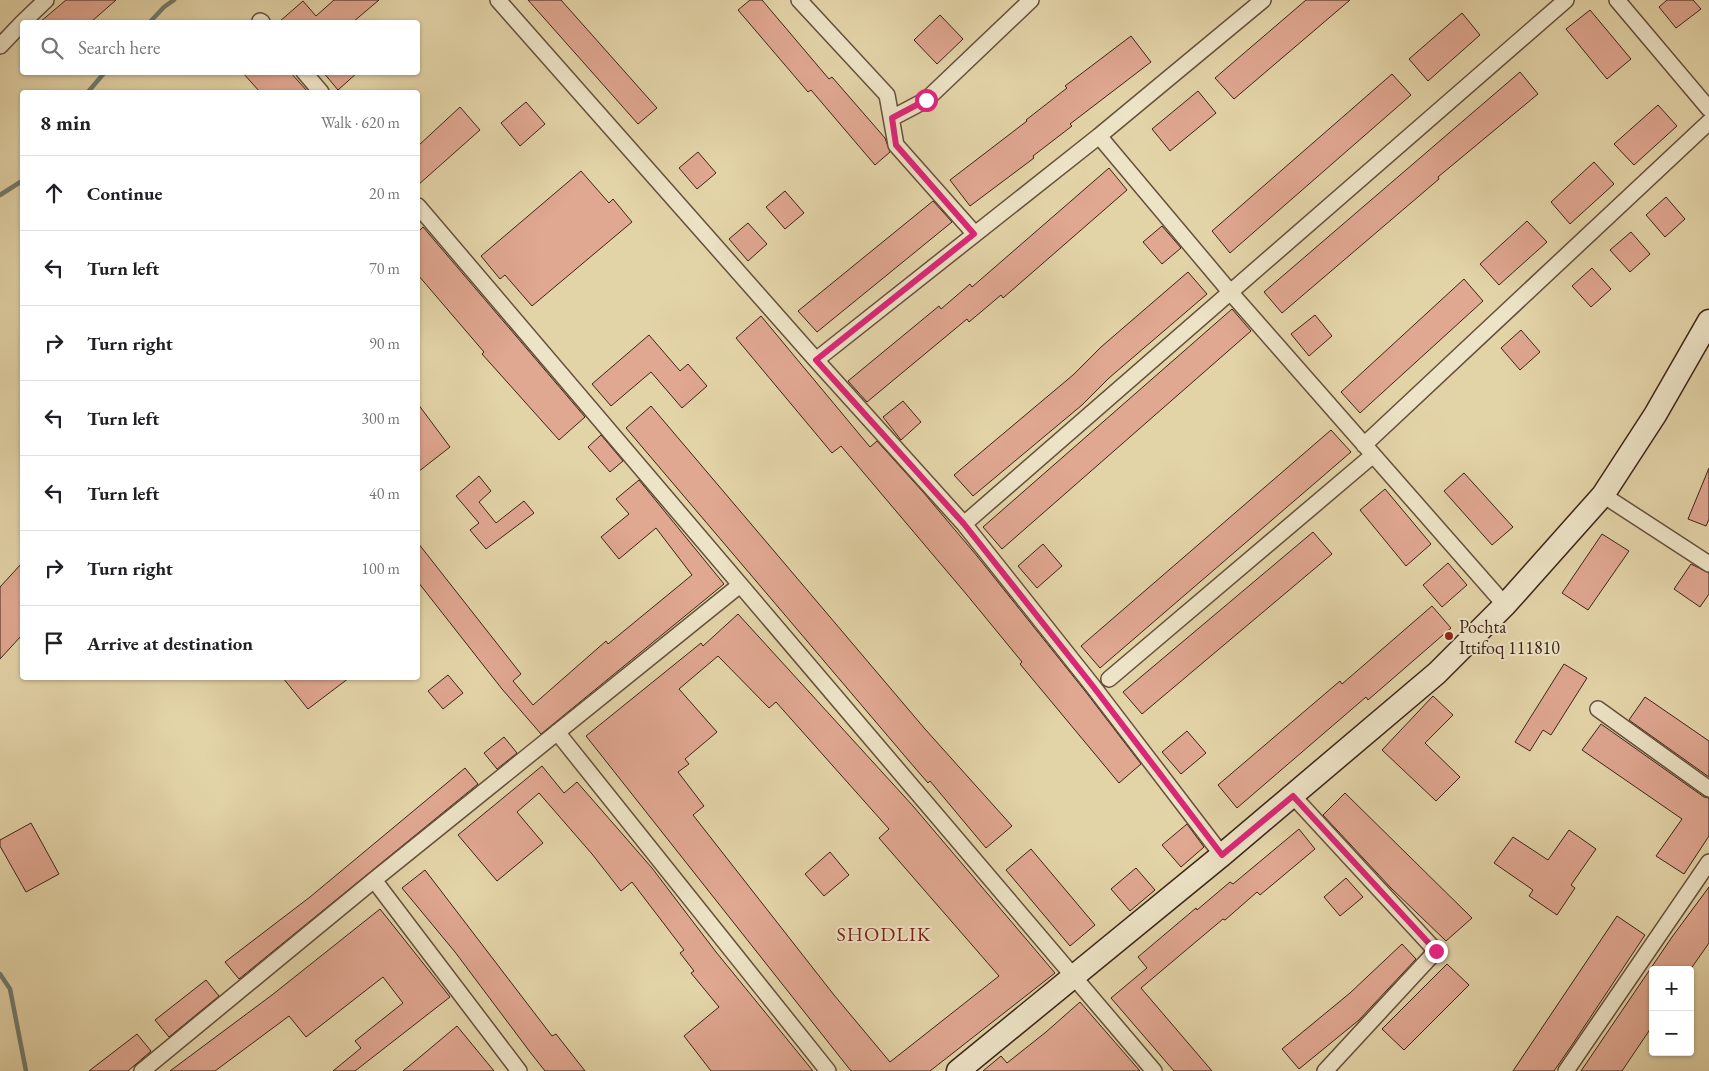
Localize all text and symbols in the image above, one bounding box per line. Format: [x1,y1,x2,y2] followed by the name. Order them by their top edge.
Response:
[20,20,420,75] search box
[38,34,66,62] icon: search
[78,35,160,60] text: Search here
[915,89,938,112] route start
[40,109,91,136] text: 8 min
[321,112,400,133] text: Walk · 620 m
[40,179,68,207] icon: ahead
[87,181,162,206] text: Continue
[369,183,400,204] text: 20 m
[40,254,68,282] icon: left
[87,256,159,281] text: Turn left
[369,258,400,279] text: 70 m
[40,329,68,357] icon: right
[87,331,173,356] text: Turn right
[369,333,400,354] text: 90 m
[40,404,68,432] icon: left
[87,406,159,431] text: Turn left
[361,408,400,429] text: 300 m
[40,479,68,507] icon: left
[87,481,159,506] text: Turn left
[369,483,400,504] text: 40 m
[40,554,68,582] icon: right
[87,556,173,581] text: Turn right
[361,558,400,579] text: 100 m
[1459,615,1560,659] place label: Pochta Ittifoq 111810
[40,629,68,657] icon: arrive
[1443,630,1455,642] marker: Pochta Ittifoq 111810
[87,631,253,656] text: Arrive at destination
[837,921,931,947] district label: SHODLIK
[1425,940,1448,963] route end
[1649,966,1694,1056] map controls
[1649,966,1694,1011] button: +
[1649,1011,1694,1056] button: −

